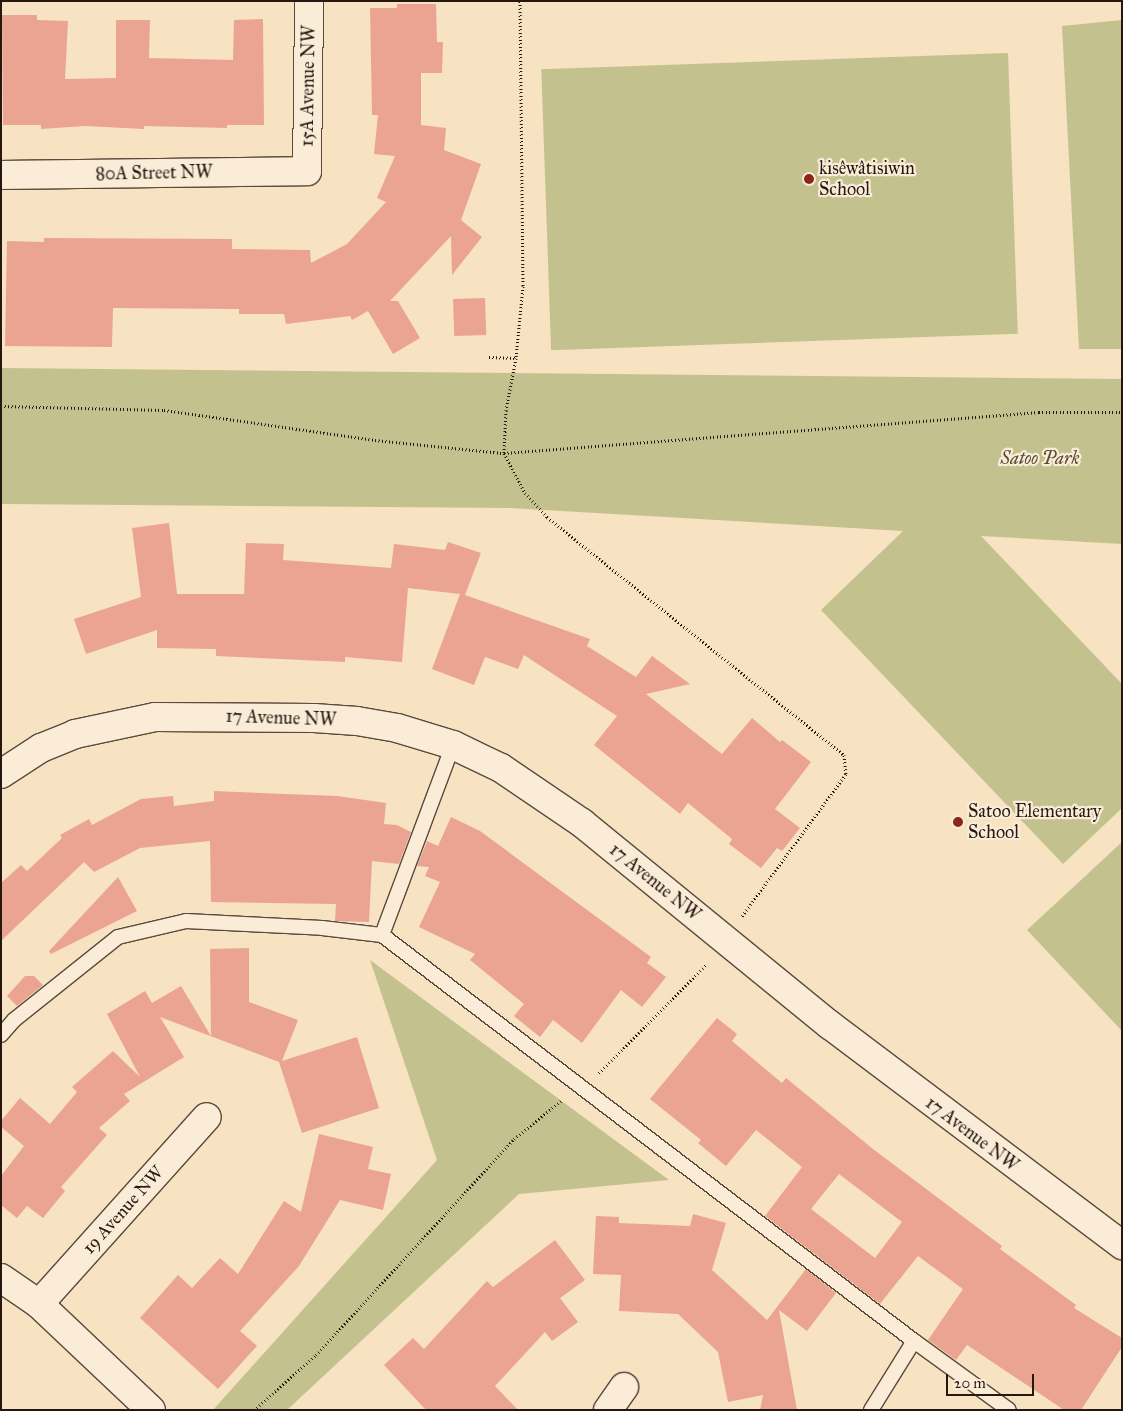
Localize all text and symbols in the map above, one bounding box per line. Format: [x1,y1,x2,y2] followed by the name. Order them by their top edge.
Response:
[296,25,320,147] street label: 15A Avenue NW
[819,158,915,200] place label: kisêwâtisiwin School
[95,161,213,185] street label: 80A Street NW
[803,173,815,185] marker: kisêwâtisiwin School
[1001,447,1079,469] park label: Satoo Park
[225,705,337,731] street label: 17 Avenue NW
[968,801,1101,844] place label: Satoo Elementary School
[952,816,964,828] marker: Satoo Elementary School
[605,839,705,925] street label: 17 Avenue NW
[921,1092,1023,1176] street label: 17 Avenue NW
[78,1162,168,1258] street label: 19 Avenue NW
[948,1364,1036,1396] scale bar
[954,1374,986,1392] text: 20 m

